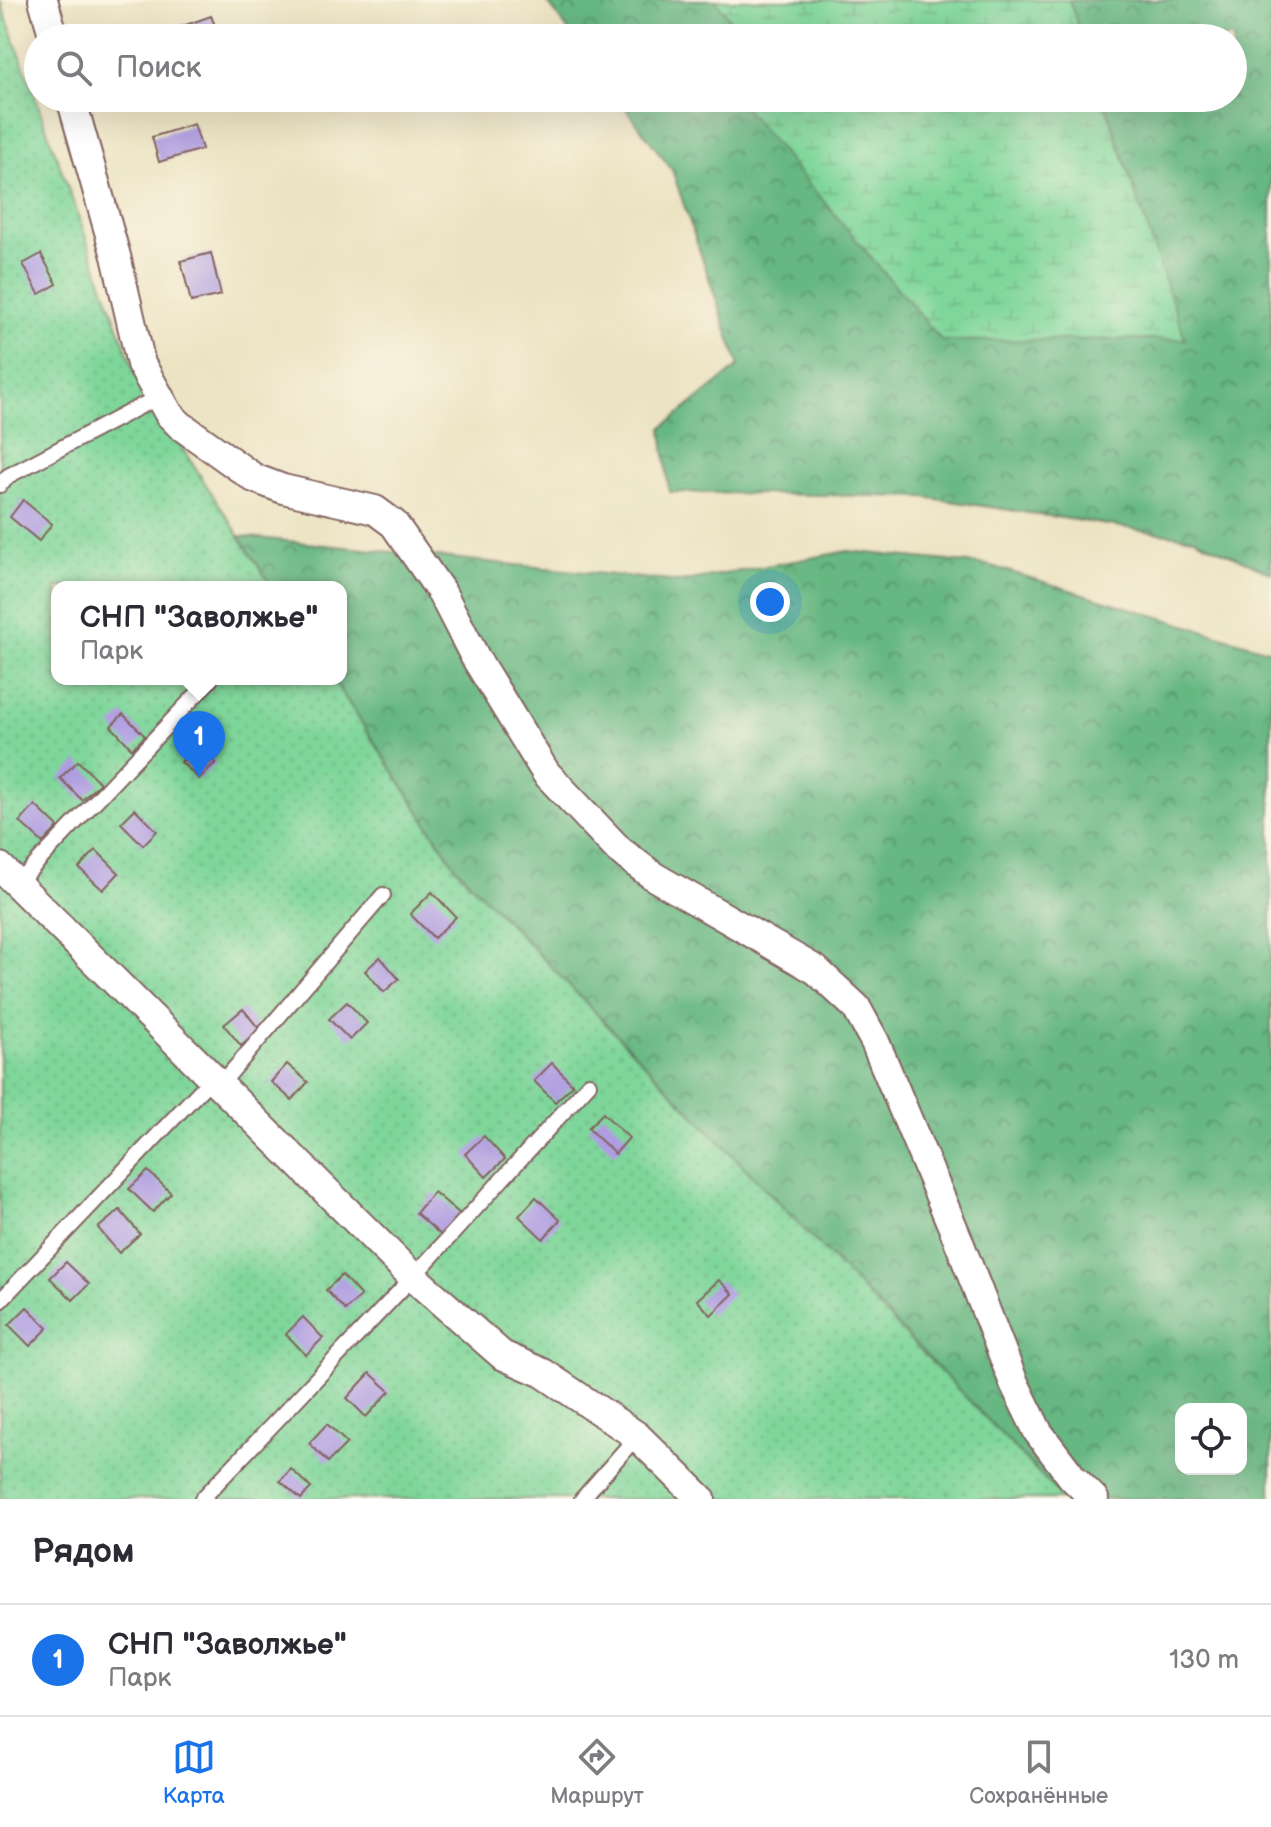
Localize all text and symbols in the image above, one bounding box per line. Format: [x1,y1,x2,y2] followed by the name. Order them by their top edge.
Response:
[24,24,1247,112] search box
[52,46,96,90] icon: search
[116,50,202,86] text: Поиск
[51,581,347,685] popup
[750,582,790,622] your location
[80,600,318,636] text: СНП "Заволжье"
[80,636,143,667] text: Парк
[173,711,225,777] pin: 1
[1175,1403,1247,1475] map controls
[1175,1403,1247,1475] button: locate
[32,1531,134,1572] text: Рядом
[108,1627,347,1663] text: СНП "Заволжье"
[53,1645,63,1676] text: 1
[1169,1645,1239,1676] text: 130 m
[108,1663,171,1694] text: Парк
[163,1735,225,1810] tab: Карта
[550,1735,644,1810] tab: Маршрут
[969,1735,1108,1810] tab: Сохранённые

